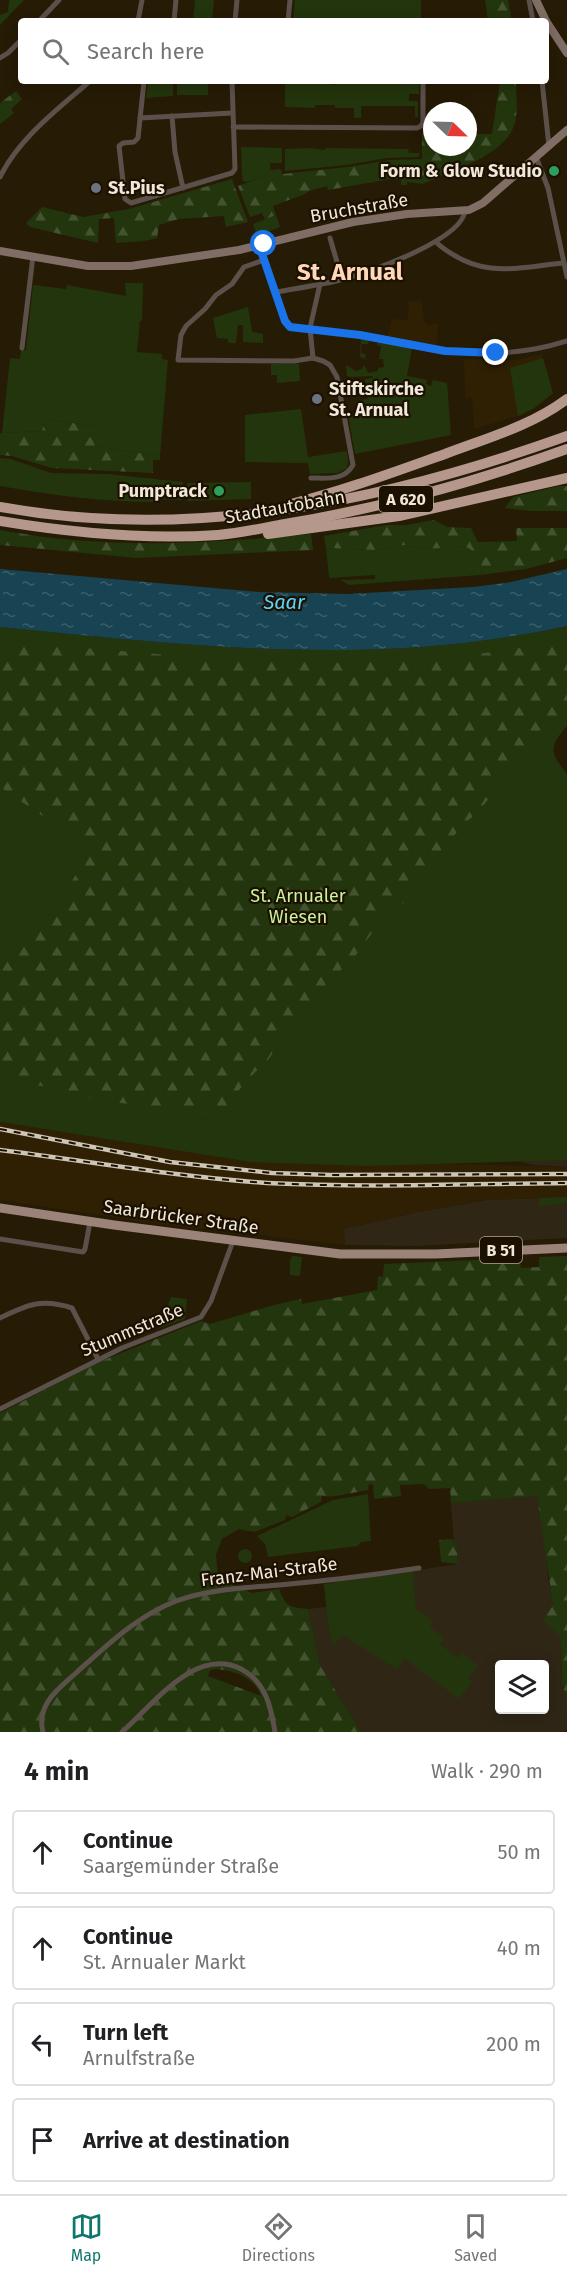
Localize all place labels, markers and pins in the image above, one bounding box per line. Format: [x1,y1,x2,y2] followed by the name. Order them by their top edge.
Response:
[380,160,542,182] place label: Form & Glow Studio
[547,164,561,178] marker: Form & Glow Studio
[108,177,165,199] place label: St.Pius
[89,181,103,195] marker: St.Pius
[329,378,424,421] place label: Stiftskirche St. Arnual
[310,392,324,406] marker: Stiftskirche St. Arnual
[118,480,208,502] place label: Pumptrack
[212,484,226,498] marker: Pumptrack

